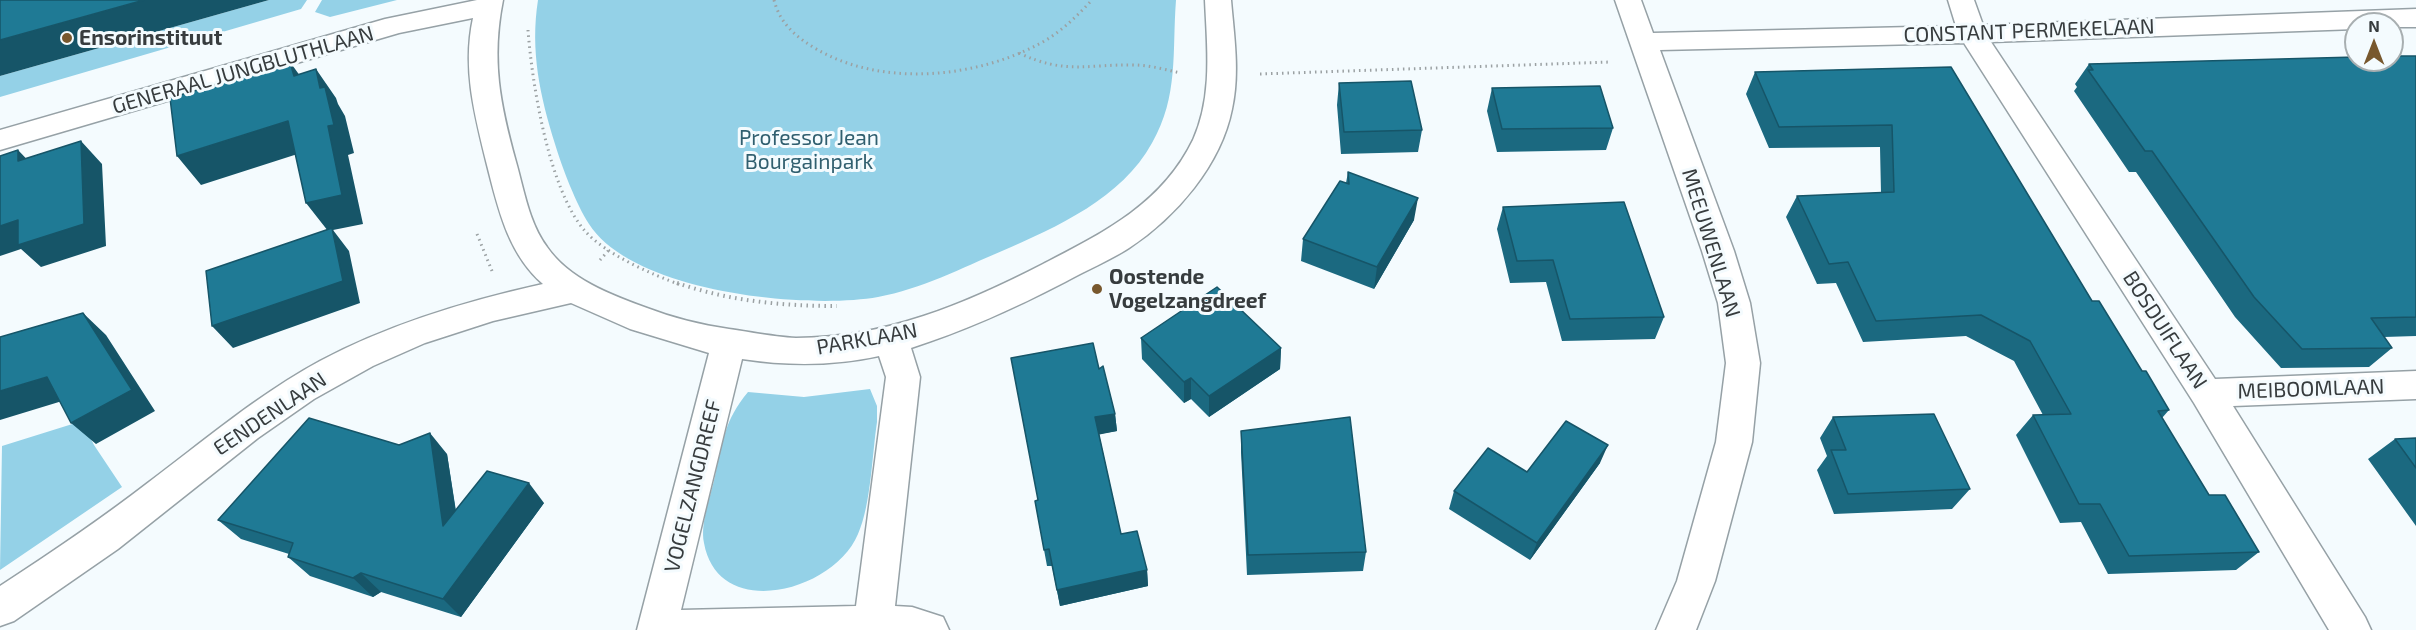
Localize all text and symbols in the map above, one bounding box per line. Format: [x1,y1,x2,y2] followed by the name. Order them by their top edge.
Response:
[2344,12,2404,72] north arrow
[1903,14,2155,48] street label: CONSTANT PERMEKELAAN
[2368,16,2380,35] text: N
[109,21,377,119] street label: GENERAAL JUNGBLUTHLAAN
[79,25,222,51] place label: Ensorinstituut
[60,31,74,45] marker: Ensorinstituut
[739,125,879,175] park label: Professor Jean Bourgainpark
[1676,166,1746,320] street label: MEEUWENLAAN
[1109,264,1266,314] place label: Oostende Vogelzangdreef
[2118,266,2212,394] street label: BOSDUIFLAAN
[1090,282,1104,296] marker: Oostende Vogelzangdreef
[815,318,919,360] street label: PARKLAAN
[209,367,331,461] street label: EENDENLAAN
[2237,374,2385,404] street label: MEIBOOMLAAN
[659,397,727,575] street label: VOGELZANGDREEF

